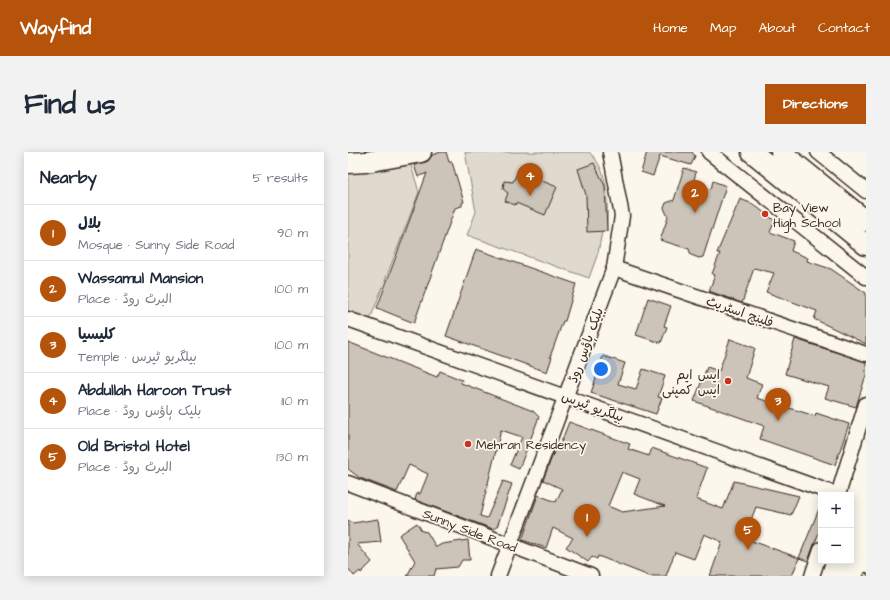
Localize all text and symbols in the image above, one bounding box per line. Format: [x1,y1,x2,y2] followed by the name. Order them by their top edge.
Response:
[20,15,91,42] text: Wayfind
[653,18,688,38] text: Home
[710,18,736,38] text: Map
[758,18,796,38] text: About
[818,18,870,38] text: Contact
[765,84,866,124] button: Directions
[24,85,115,124] text: Find us
[517,163,543,196] pin: 4
[40,166,97,190] text: Nearby
[252,169,308,187] text: 5 results
[682,180,708,213] pin: 2
[773,199,841,233] place label: Bay View High School
[760,209,770,219] marker: Bay View High School
[78,213,101,234] text: بلال
[52,224,54,242] text: 1
[277,224,308,242] text: 90 m
[78,236,235,254] text: Mosque · Sunny Side Road
[78,268,203,289] text: Wassamul Mansion
[49,280,57,298] text: 2
[275,280,308,298] text: 100 m
[78,290,172,308] text: Place · البرٹ روڈ
[704,292,776,332] street label: فلینچ اسٹریٹ
[564,305,608,385] street label: بلیک ہاؤس روڈ
[78,324,115,345] text: کلیسیا
[50,336,56,354] text: 3
[275,336,308,354] text: 100 m
[78,348,197,366] text: Temple · بیلگریو ٹیرس
[591,359,611,379] your location
[662,366,720,399] place label: ایس ایم ایس کمپنی
[723,376,733,386] marker: ایس ایم ایس کمپنی
[78,380,231,401] text: Abdullah Haroon Trust
[559,387,626,427] street label: بیلگریو ٹیرس
[765,388,791,421] pin: 3
[49,392,57,410] text: 4
[281,392,308,410] text: 110 m
[78,402,201,420] text: Place · بلیک ہاؤس روڈ
[78,436,190,457] text: Old Bristol Hotel
[476,436,586,455] place label: Mehran Residency
[463,439,473,449] marker: Mehran Residency
[48,448,58,466] text: 5
[276,448,308,466] text: 130 m
[78,458,172,476] text: Place · البرٹ روڈ
[818,492,854,564] map controls
[818,492,854,528] button: +
[574,504,600,537] pin: 1
[420,505,520,558] street label: Sunny Side Road
[735,517,761,550] pin: 5
[818,528,854,564] button: −

